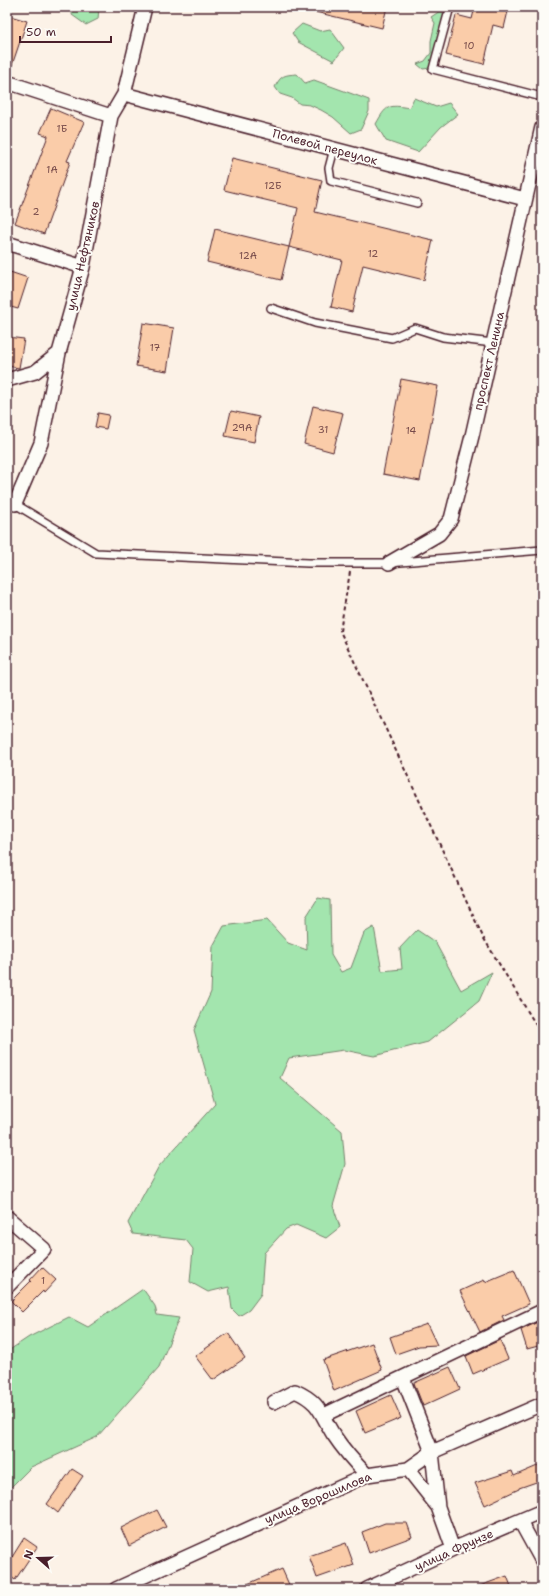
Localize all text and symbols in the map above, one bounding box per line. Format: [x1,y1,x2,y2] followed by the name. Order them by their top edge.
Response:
[20,18,111,44] scale bar
[26,24,56,40] text: 50 m
[464,39,474,52] house number: 10
[57,122,67,135] house number: 1Б
[271,125,380,169] street label: Полевой переулок
[46,163,58,176] house number: 1А
[264,179,282,192] house number: 12Б
[63,200,103,312] street label: улица Нефтяников
[33,205,40,218] house number: 2
[368,247,378,260] house number: 12
[239,249,257,262] house number: 12А
[470,310,508,412] street label: проспект Ленина
[150,341,160,354] house number: 17
[232,421,252,434] house number: 29А
[318,423,328,436] house number: 31
[406,424,416,437] house number: 14
[41,1274,45,1287] house number: 1
[262,1468,374,1528] street label: улица Ворошилова
[412,1525,496,1574] street label: улица Фрунзе
[18,1538,58,1578] north arrow
[21,1548,38,1561] text: N

